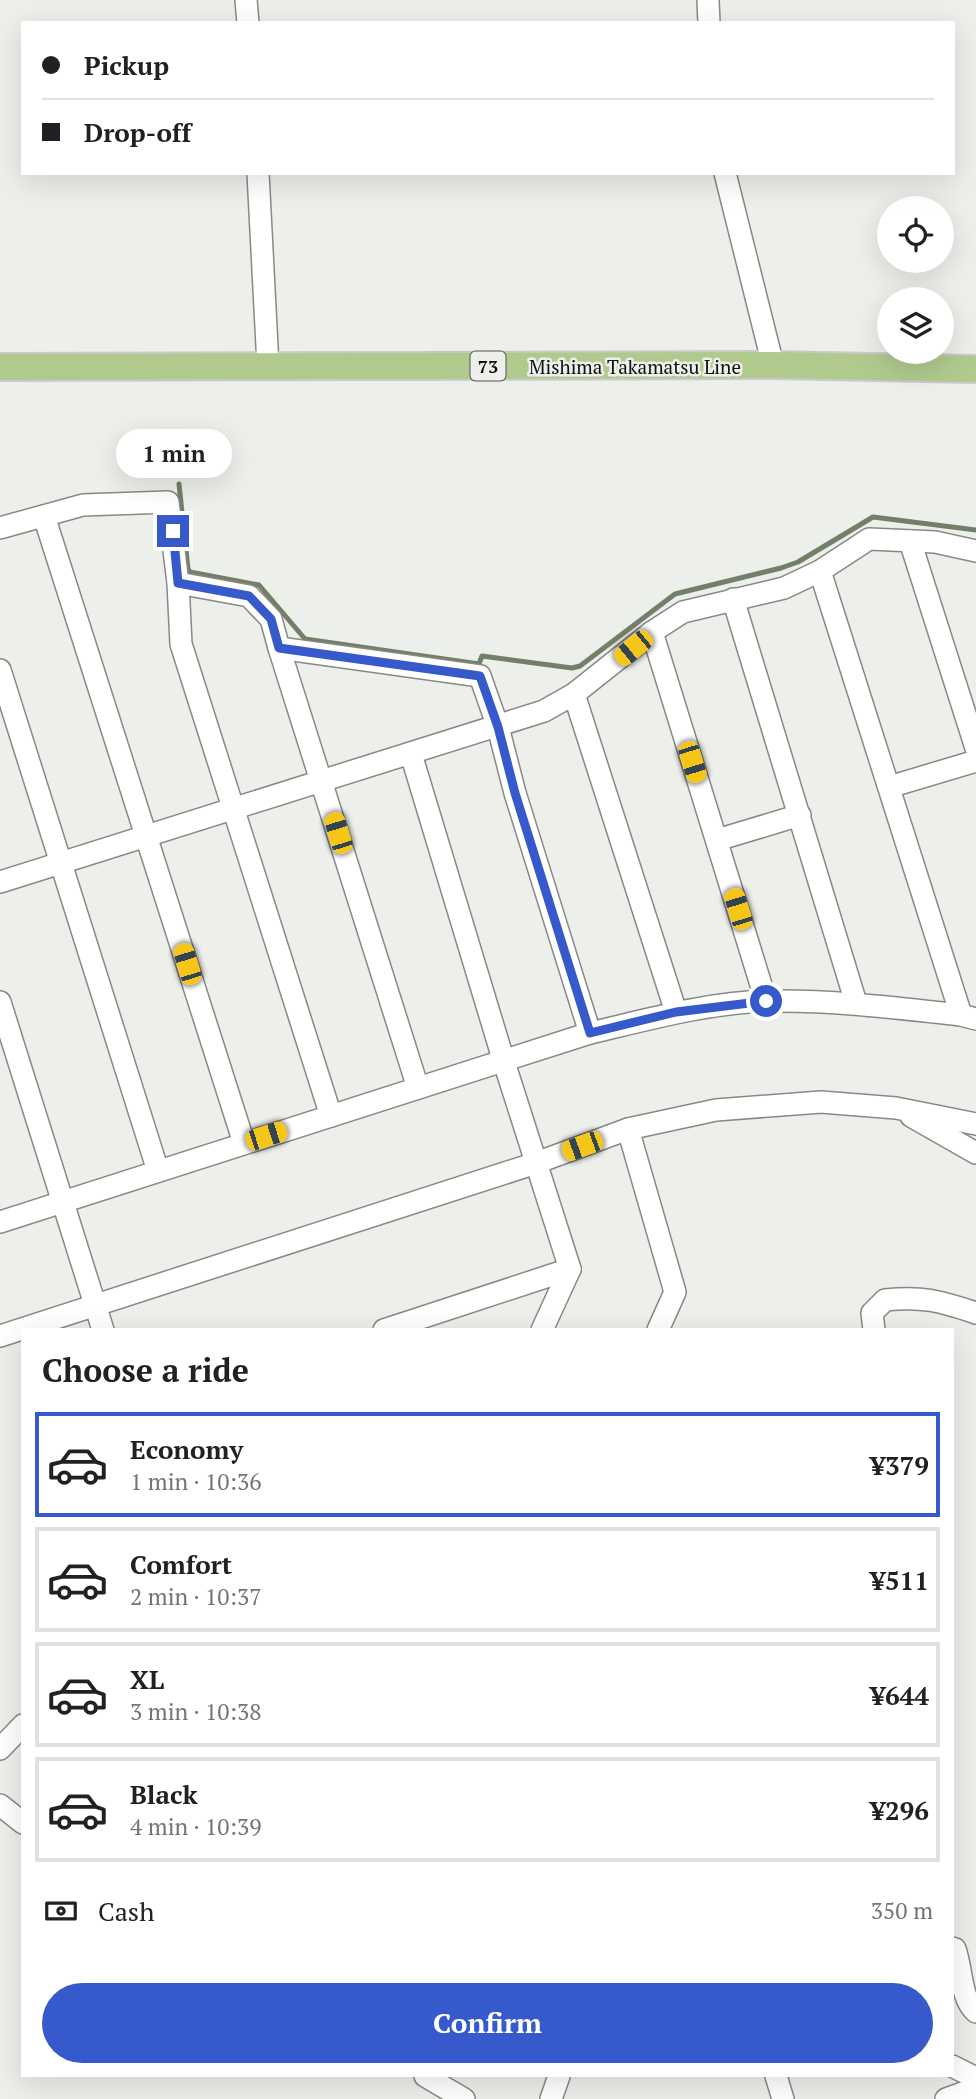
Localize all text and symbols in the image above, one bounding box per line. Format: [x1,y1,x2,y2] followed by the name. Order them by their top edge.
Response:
[84,48,169,82] text: Pickup
[84,115,191,149] text: Drop-off
[877,196,954,364] map controls
[877,196,954,273] button: locate
[877,287,954,364] button: layers
[470,352,505,380] road number: 73
[529,354,741,379] street label: Mishima Takamatsu Line
[115,430,231,478] callout: 1 min
[143,438,205,469] text: 1 min
[157,515,189,547] route end
[611,627,656,669] car
[676,739,709,785] car
[322,810,355,856] car
[722,886,755,932] car
[171,941,204,987] car
[750,985,782,1017] route start
[243,1120,290,1152] car
[559,1129,606,1163] car
[42,1349,249,1391] text: Choose a ride
[130,1432,243,1466] text: Economy
[46,1433,109,1496] icon: car
[870,1448,929,1482] text: ¥379
[130,1466,262,1497] text: 1 min · 10:36
[130,1547,232,1581] text: Comfort
[46,1548,109,1611] icon: car
[870,1563,929,1597] text: ¥511
[130,1581,262,1612] text: 2 min · 10:37
[130,1662,164,1696] text: XL
[46,1663,109,1726] icon: car
[870,1678,929,1712] text: ¥644
[130,1696,262,1727] text: 3 min · 10:38
[130,1777,198,1811] text: Black
[46,1778,109,1841] icon: car
[870,1793,929,1827] text: ¥296
[130,1811,262,1842] text: 4 min · 10:39
[42,1892,80,1930] icon: cash
[98,1894,154,1928] text: Cash
[871,1895,933,1926] text: 350 m
[42,1983,933,2063] button: Confirm

